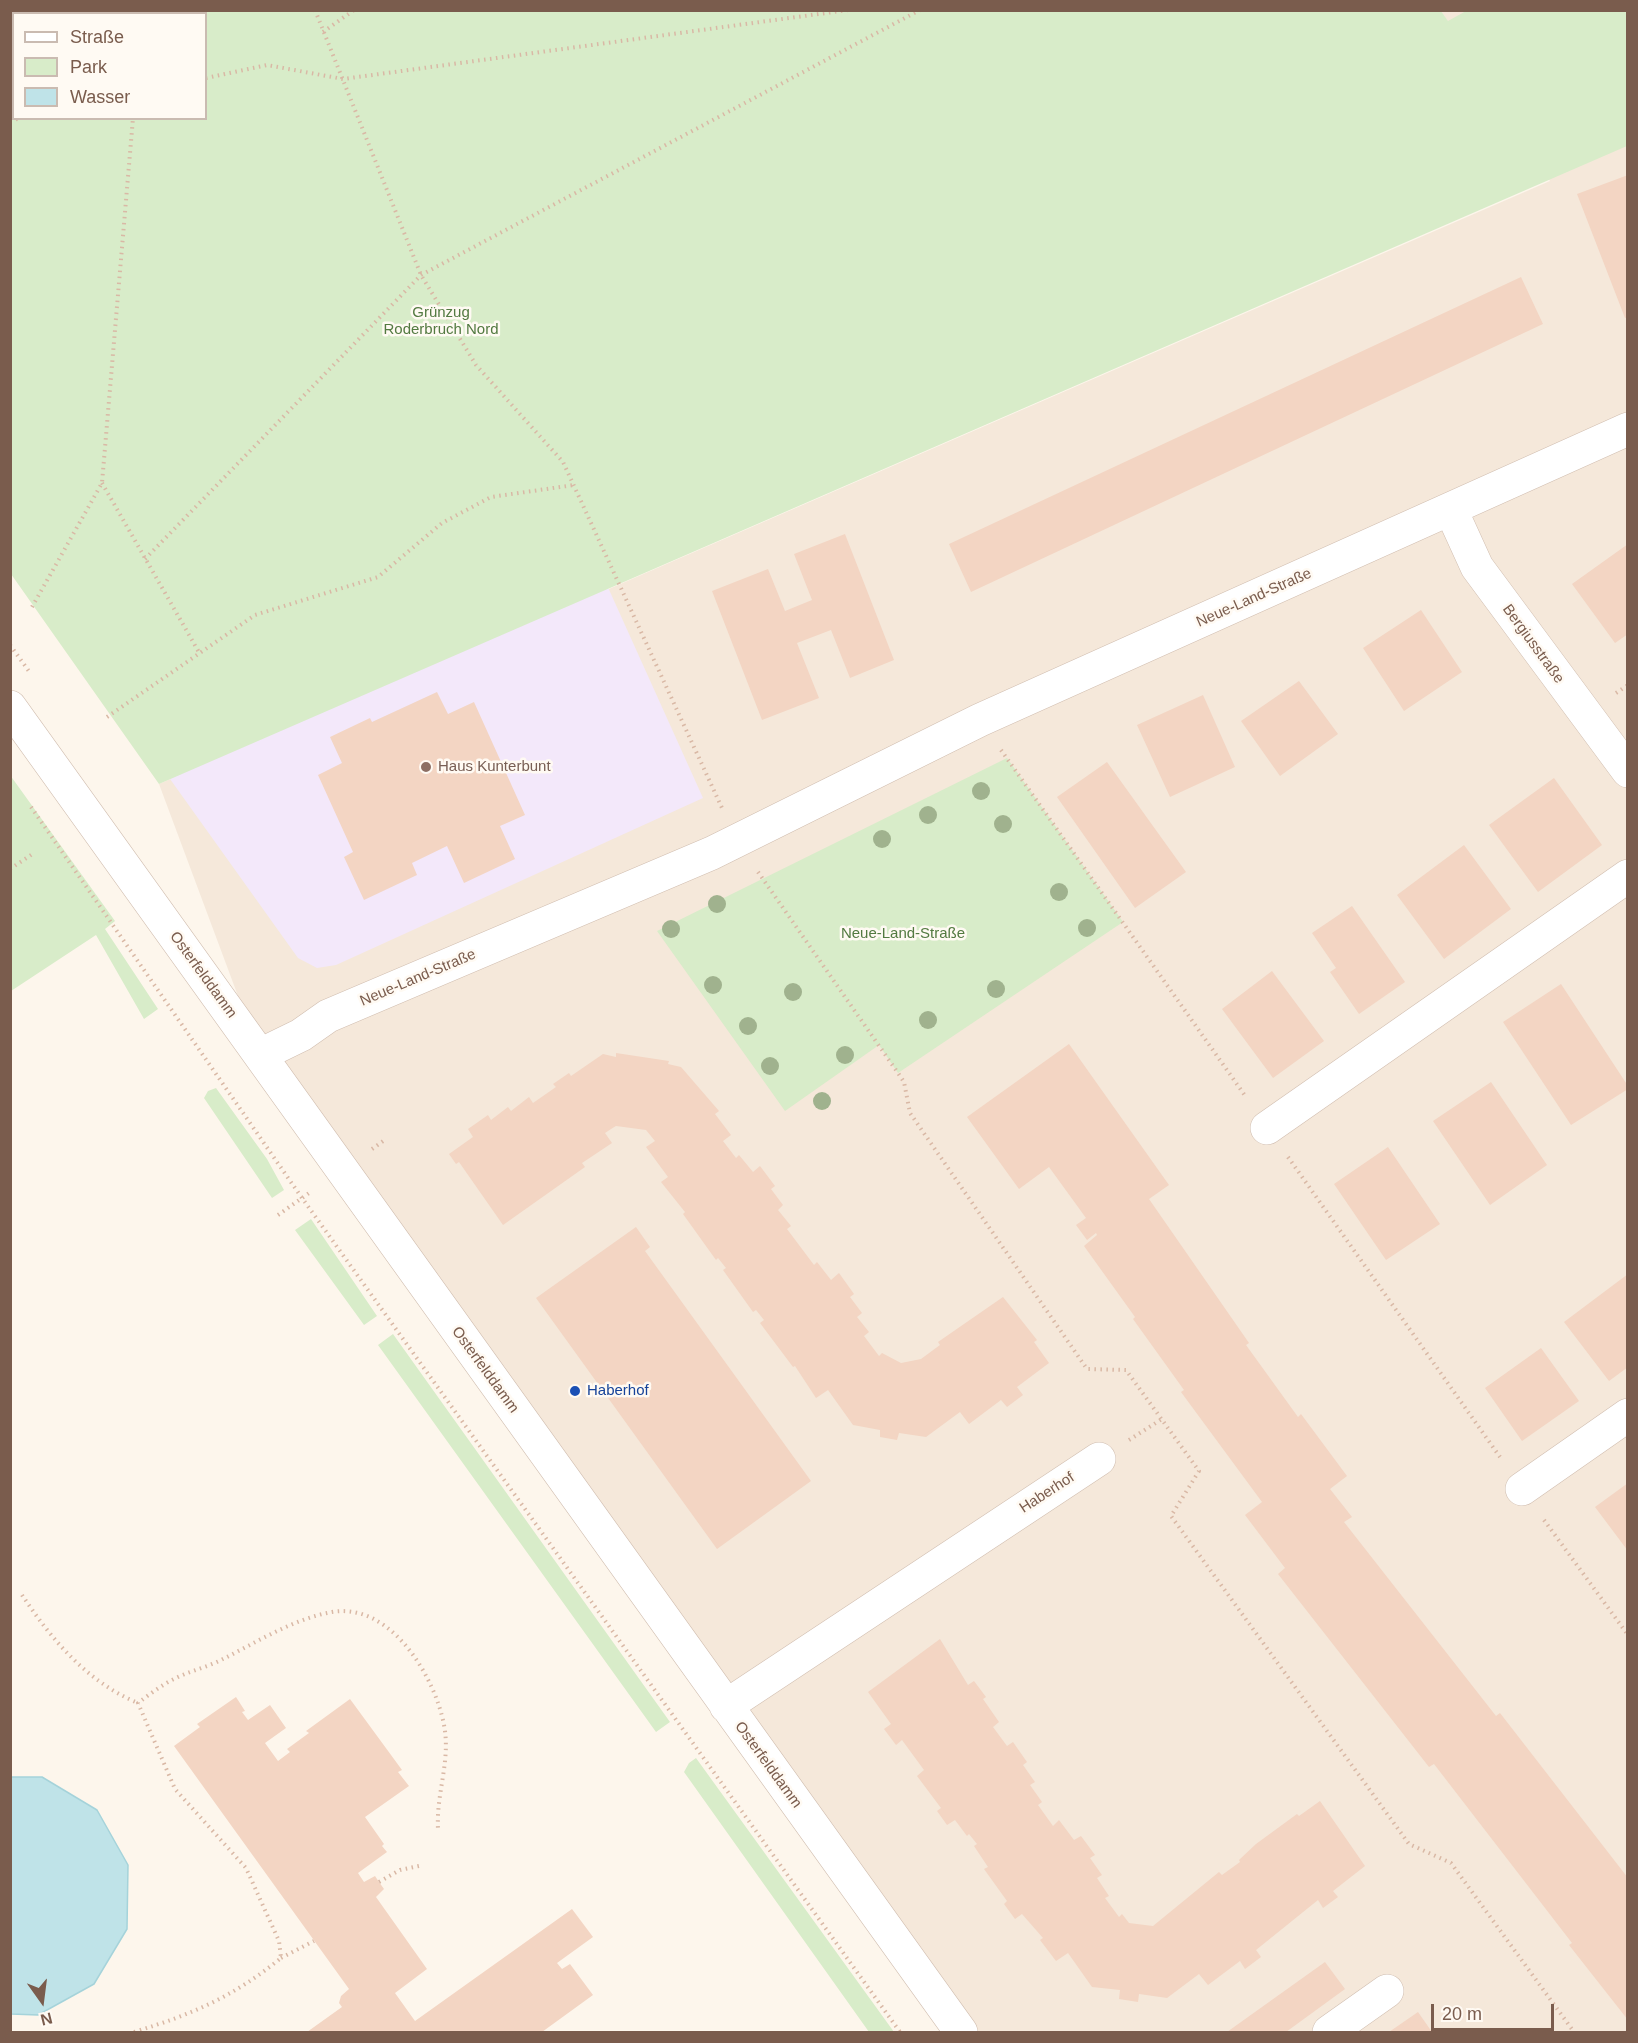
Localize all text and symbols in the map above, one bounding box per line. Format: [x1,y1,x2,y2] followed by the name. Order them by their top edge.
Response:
[12,12,207,120] legend
[70,27,124,47] text: Straße
[70,57,107,77] text: Park
[70,87,130,107] text: Wasser
[383,304,499,339] park label: Grünzug Roderbruch Nord
[1194,565,1314,631] street label: Neue-Land-Straße
[1498,601,1568,687] street label: Bergiusstraße
[438,758,551,776] place label: Haus Kunterbunt
[419,760,433,774] marker: Haus Kunterbunt
[841,925,965,943] park label: Neue-Land-Straße
[166,928,240,1022] street label: Osterfelddamm
[357,945,479,1011] street label: Neue-Land-Straße
[448,1323,522,1417] street label: Osterfelddamm
[587,1382,649,1400] place label: Haberhof
[568,1384,582,1398] marker: Haberhof
[1016,1469,1078,1517] street label: Haberhof
[731,1718,805,1812] street label: Osterfelddamm
[12,1971,72,2031] north arrow
[1434,1992,1557,2030] scale bar
[1442,2004,1482,2024] text: 20 m
[39,2009,54,2029] text: N

